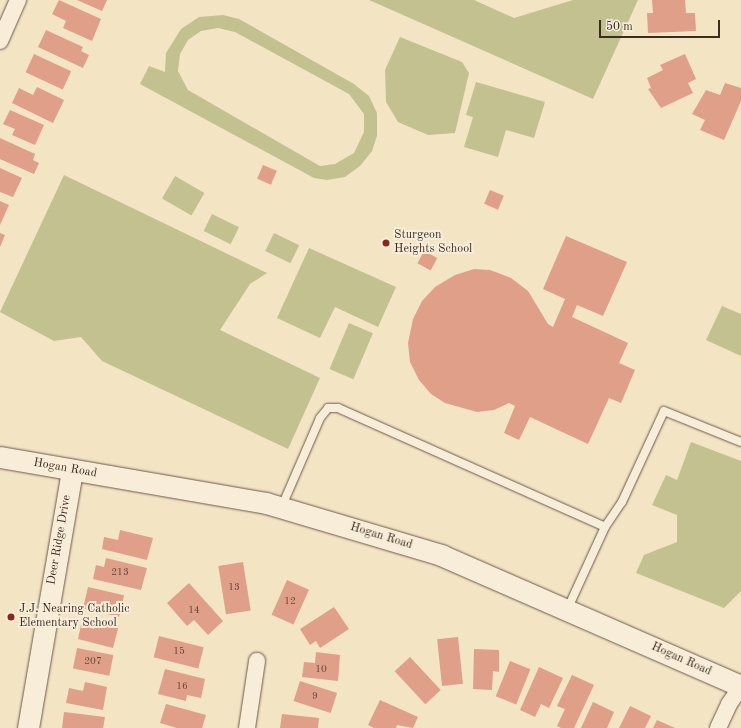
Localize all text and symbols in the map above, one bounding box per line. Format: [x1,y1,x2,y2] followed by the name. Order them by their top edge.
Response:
[601,12,722,38] scale bar
[606,21,633,33] text: 50 m
[394,229,472,257] place label: Sturgeon Heights School
[381,238,391,248] marker: Sturgeon Heights School
[32,456,98,482] street label: Hogan Road
[45,494,75,586] street label: Deer Ridge Drive
[348,521,414,553] street label: Hogan Road
[111,567,129,579] house number: 213
[228,582,240,594] house number: 13
[284,596,296,608] house number: 12
[19,603,130,631] place label: J.J. Nearing Catholic Elementary School
[188,605,200,617] house number: 14
[6,612,16,622] marker: J.J. Nearing Catholic Elementary School
[649,640,713,680] street label: Hogan Road
[173,646,185,658] house number: 15
[84,656,102,668] house number: 207
[315,664,327,676] house number: 10
[176,681,188,693] house number: 16
[312,691,318,703] house number: 9

